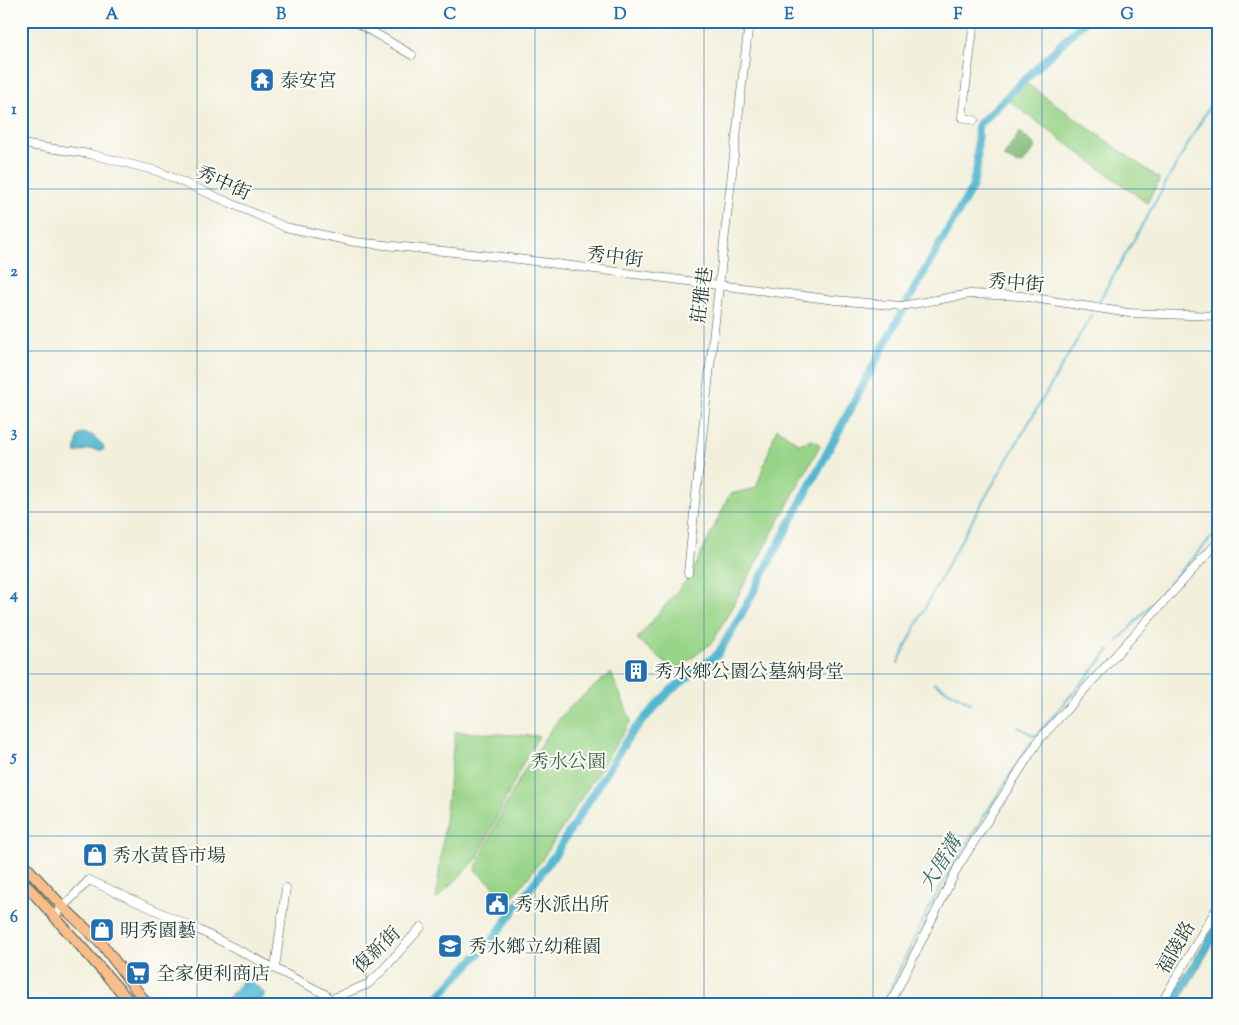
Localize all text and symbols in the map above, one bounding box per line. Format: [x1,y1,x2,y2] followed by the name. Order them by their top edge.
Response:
[106,4,119,27] text: A
[276,4,286,27] text: B
[444,4,457,27] text: C
[614,4,627,27] text: D
[784,4,794,27] text: E
[954,4,963,27] text: F
[1120,4,1134,27] text: G
[249,67,275,93] temple icon: 泰安宮
[280,69,337,96] place label: 泰安宮
[11,99,17,122] text: 1
[191,160,255,208] street label: 秀中街
[585,242,645,275] street label: 秀中街
[10,261,18,284] text: 2
[686,265,721,325] street label: 莊雅巷
[986,269,1045,300] street label: 秀中街
[11,422,18,445] text: 3
[9,584,18,607] text: 4
[623,658,649,684] building icon: 秀水鄉公園公墓納骨堂
[654,660,844,687] place label: 秀水鄉公園公墓納骨堂
[9,746,17,769] text: 5
[530,750,606,777] park label: 秀水公園
[914,829,972,897] water label: 大厝溝
[82,842,108,868] shop icon: 秀水黃昏市場
[112,844,226,871] place label: 秀水黃昏市場
[484,891,510,917] public building icon: 秀水派出所
[514,893,609,920] place label: 秀水派出所
[10,907,18,930] text: 6
[89,917,115,943] shop icon: 明秀園藝
[1151,917,1203,980] street label: 福陵路
[120,919,196,946] place label: 明秀園藝
[348,921,408,980] street label: 復新街
[437,933,463,959] school or university icon: 秀水鄉立幼稚園
[468,935,601,962] place label: 秀水鄉立幼稚園
[125,960,151,986] supermarket icon: 全家便利商店
[156,962,270,989] place label: 全家便利商店

